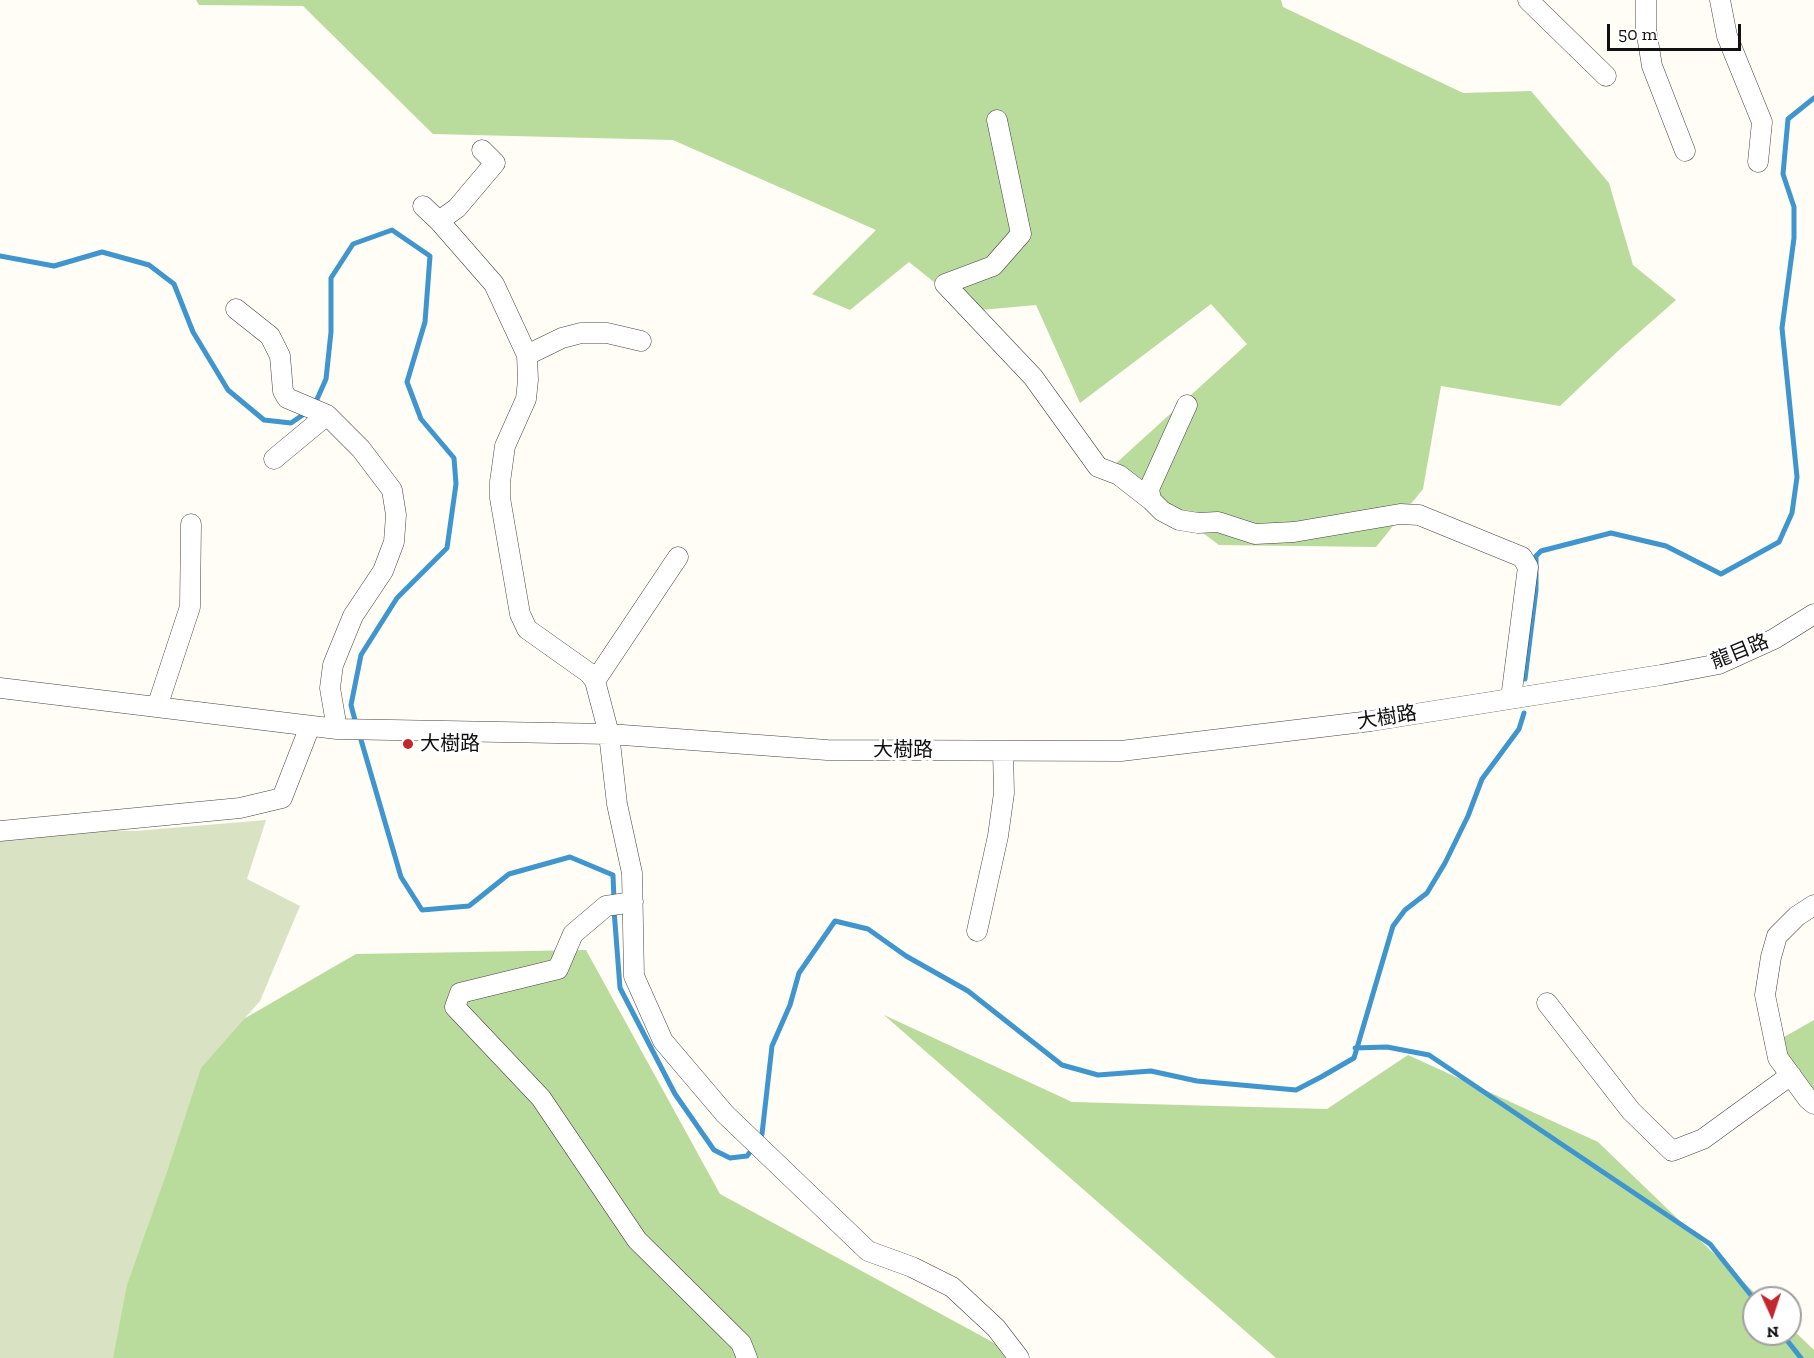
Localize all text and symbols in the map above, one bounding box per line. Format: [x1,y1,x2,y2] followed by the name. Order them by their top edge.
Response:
[1610,12,1744,50] scale bar
[1618,23,1657,45] text: 50 m
[1708,630,1772,674] street label: 龍目路
[1355,701,1419,735] street label: 大樹路
[420,732,480,756] place label: 大樹路
[401,737,415,751] marker: 大樹路
[873,738,933,762] street label: 大樹路
[1742,1286,1802,1346] north arrow
[1766,1323,1779,1342] text: N

